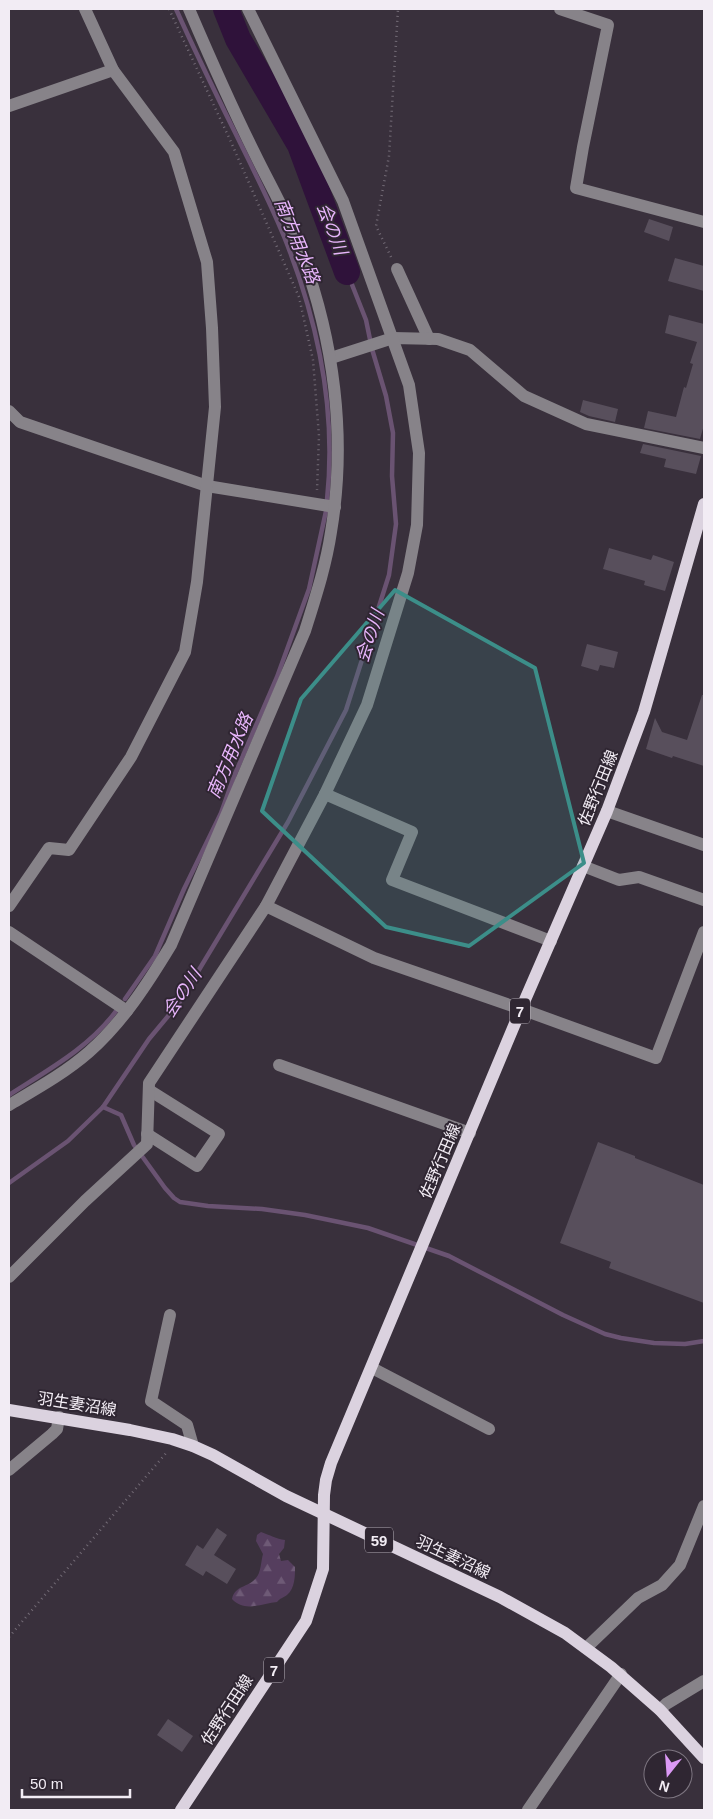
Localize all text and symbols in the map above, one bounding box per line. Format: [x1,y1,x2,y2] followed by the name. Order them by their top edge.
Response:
[271,196,324,288] water label: 南方用水路
[313,200,352,260] water label: 会の川
[352,605,388,665] water label: 会の川
[203,709,258,801] water label: 南方用水路
[575,748,621,828] street label: 佐野行田線
[159,963,207,1021] water label: 会の川
[510,998,530,1024] road number: 7
[417,1121,463,1201] street label: 佐野行田線
[36,1389,118,1419] street label: 羽生妻沼線
[365,1528,393,1552] road number: 59
[413,1532,493,1582] street label: 羽生妻沼線
[264,1658,284,1682] road number: 7
[198,1672,256,1748] street label: 佐野行田線
[643,1749,693,1799] north arrow
[22,1766,130,1798] scale bar
[30,1775,63,1792] text: 50 m
[657,1777,671,1796] text: N

